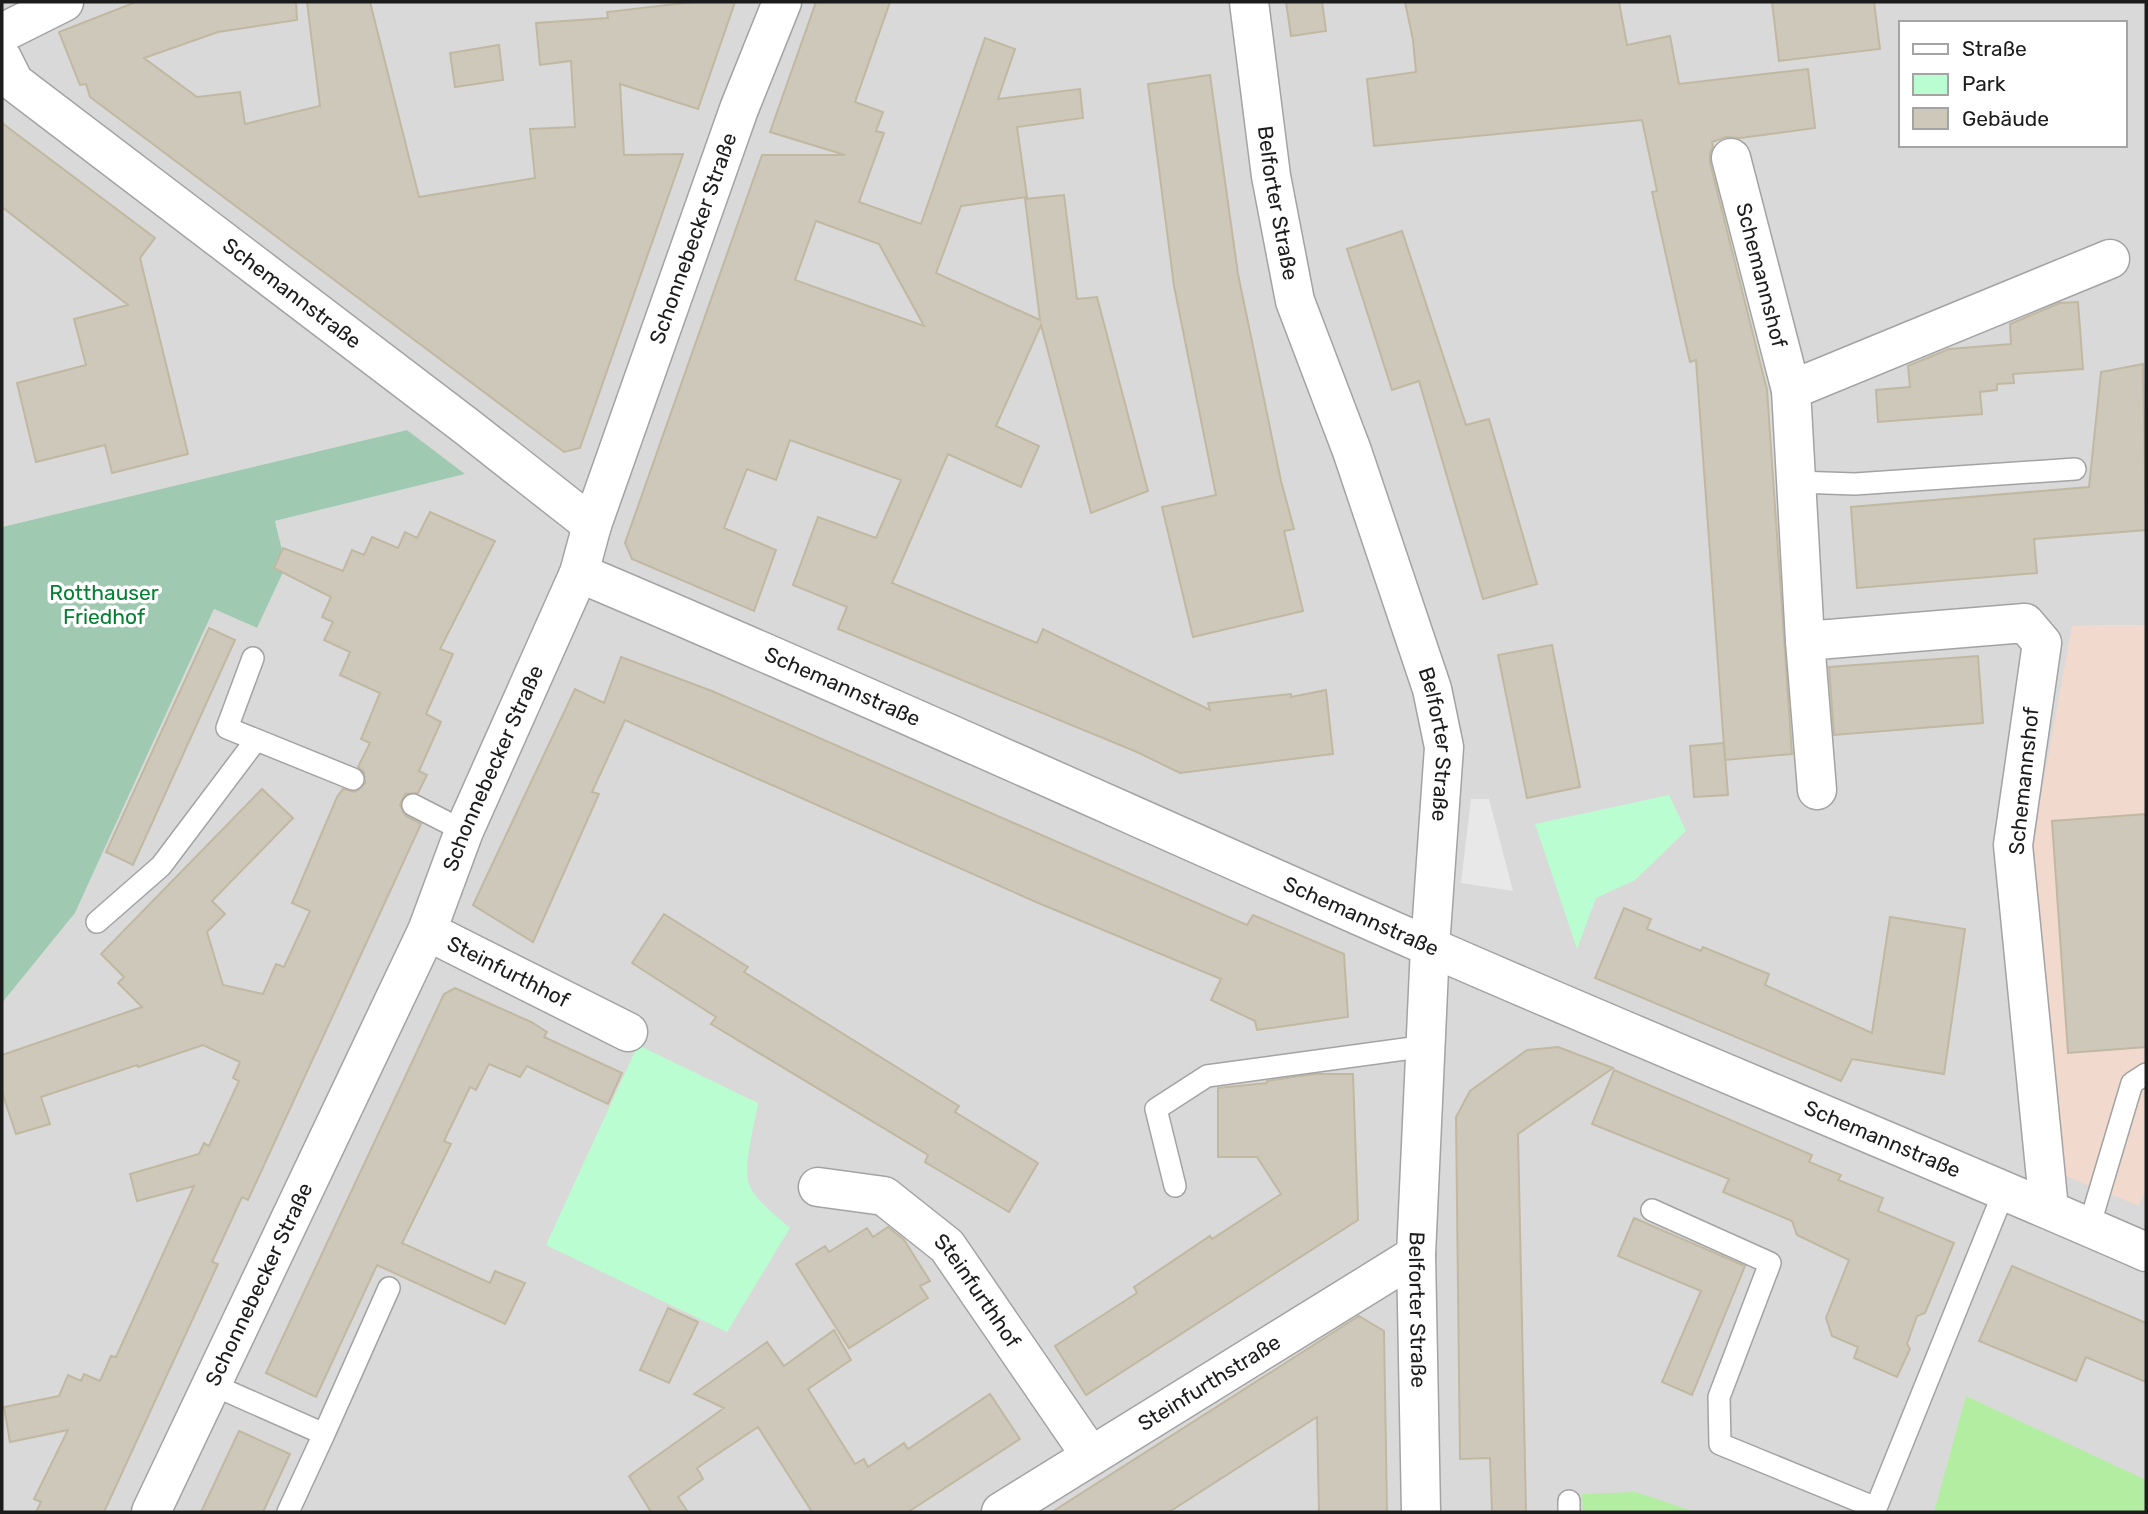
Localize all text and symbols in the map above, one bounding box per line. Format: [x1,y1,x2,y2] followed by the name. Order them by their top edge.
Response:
[1899,21,2127,147] legend
[1962,36,2027,61] text: Straße
[1962,71,2006,96] text: Park
[1962,106,2049,131] text: Gebäude
[1253,124,1304,282] street label: Belforter Straße
[644,129,742,347] street label: Schonnebecker Straße
[1731,200,1792,350] street label: Schemannshof
[218,232,366,354] street label: Schemannstraße
[49,580,159,629] park label: Rotthauser Friedhof
[761,641,924,731] street label: Schemannstraße
[437,661,548,875] street label: Schonnebecker Straße
[1413,664,1457,822] street label: Belforter Straße
[2003,706,2044,856] street label: Schemannshof
[1279,871,1443,961] street label: Schemannstraße
[443,930,574,1012] street label: Steinfurthhof
[1801,1095,1964,1183] street label: Schemannstraße
[200,1178,318,1390] street label: Schonnebecker Straße
[930,1228,1026,1352] street label: Steinfurthhof
[1404,1231,1432,1388] street label: Belforter Straße
[1133,1329,1285,1436] street label: Steinfurthstraße

